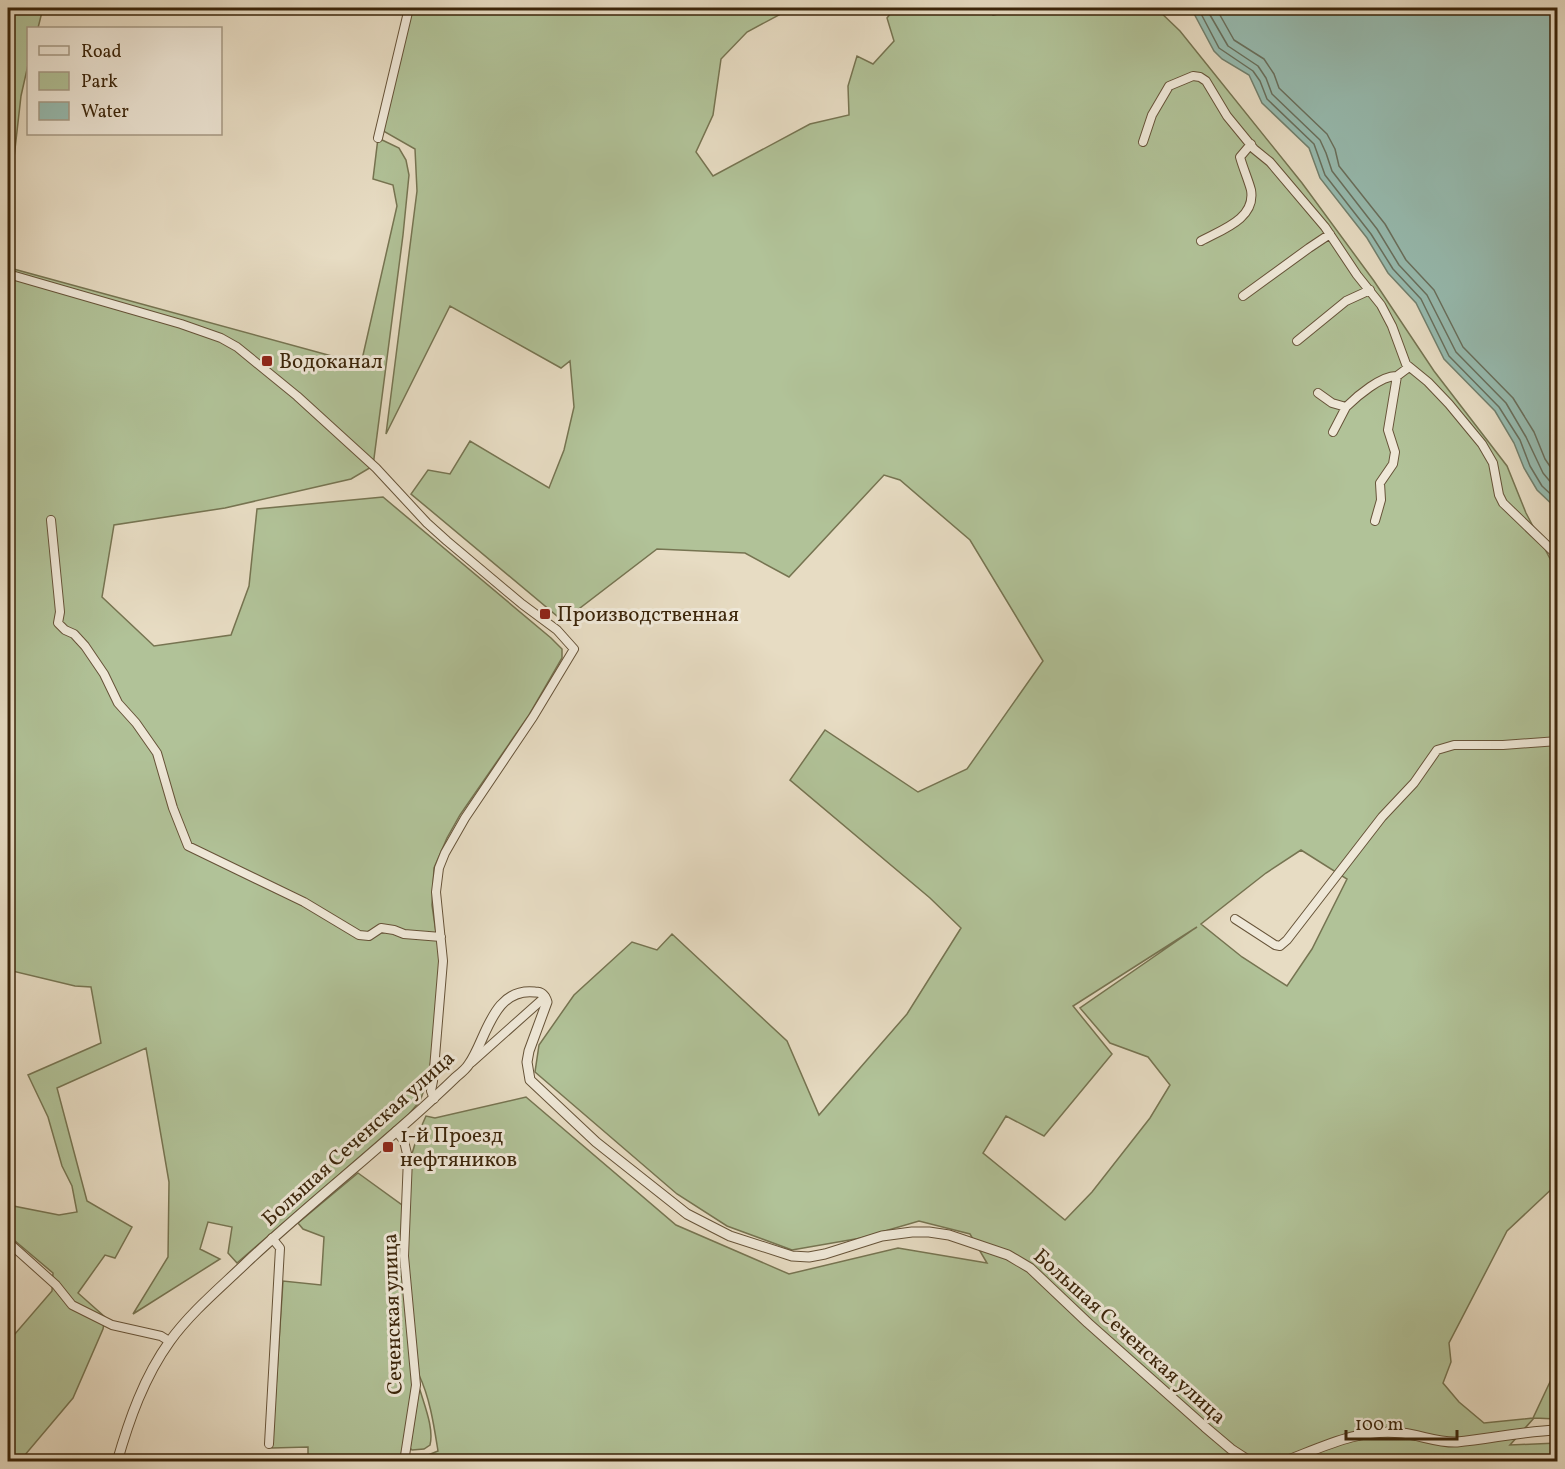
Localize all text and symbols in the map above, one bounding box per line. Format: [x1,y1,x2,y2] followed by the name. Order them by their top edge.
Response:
[27,27,222,135] legend
[81,40,122,65] text: Road
[81,70,118,95] text: Park
[81,100,129,125] text: Water
[279,348,383,377] place label: Водоканал
[260,354,274,368] marker: Водоканал
[557,601,739,630] place label: Производственная
[538,607,552,621] marker: Производственная
[256,1045,462,1234] street label: Большая Сеченская улица
[400,1122,517,1175] place label: 1-й Проезд нефтяников
[381,1140,395,1154] marker: 1-й Проезд нефтяников
[376,1233,411,1395] street label: Сеченская улица
[1026,1243,1232,1432] street label: Большая Сеченская улица
[1346,1403,1457,1441] scale bar
[1355,1413,1404,1438] text: 100 m

